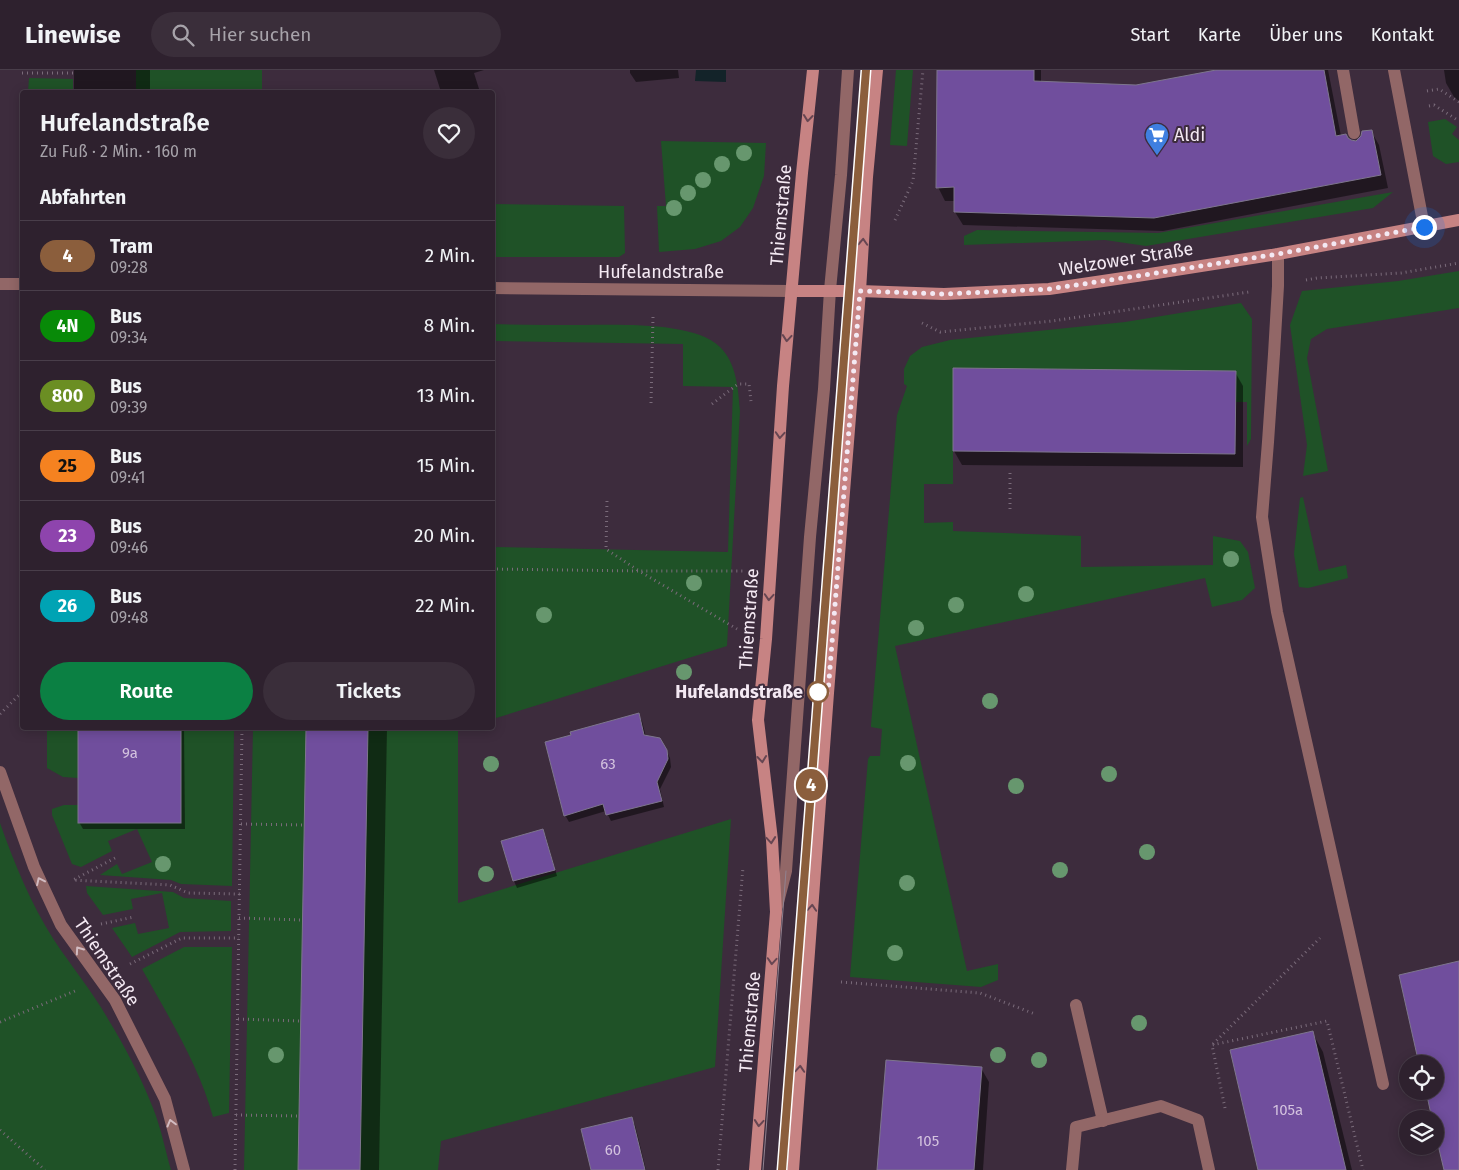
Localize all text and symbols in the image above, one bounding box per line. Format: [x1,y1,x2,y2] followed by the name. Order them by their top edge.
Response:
[151,12,501,57] search box
[25,21,121,49] text: Linewise
[169,21,197,49] icon: search
[209,23,311,46] text: Hier suchen
[1130,24,1170,46] text: Start
[1198,24,1241,46] text: Karte
[1269,24,1343,46] text: Über uns
[1371,24,1434,46] text: Kontakt
[423,107,475,159] button: heart
[40,109,210,137] text: Hufelandstraße
[803,115,814,123] one-way arrow
[1144,122,1170,156] supermarket icon: Aldi
[1174,124,1205,146] place label: Aldi
[40,142,197,161] text: Zu Fuß · 2 Min. · 160 m
[766,163,796,267] street label: Thiemstraße
[40,186,126,209] text: Abfahrten
[1412,215,1437,240] your location
[110,235,153,258] text: Tram
[858,238,869,246] one-way arrow
[1057,238,1195,280] street label: Welzower Straße
[425,244,475,267] text: 2 Min.
[62,245,73,267] text: 4
[110,258,148,277] text: 09:28
[598,261,724,283] street label: Hufelandstraße
[110,305,142,328] text: Bus
[424,314,475,337] text: 8 Min.
[56,315,79,337] text: 4N
[110,328,148,347] text: 09:34
[782,335,793,343] one-way arrow
[110,375,142,398] text: Bus
[416,384,475,407] text: 13 Min.
[52,385,83,407] text: 800
[110,398,147,417] text: 09:39
[774,431,785,439] one-way arrow
[110,445,142,468] text: Bus
[416,454,475,477] text: 15 Min.
[58,455,77,477] text: 25
[110,468,145,487] text: 09:41
[110,515,142,538] text: Bus
[414,524,475,547] text: 20 Min.
[58,525,77,547] text: 23
[110,538,148,557] text: 09:46
[734,568,764,670] street label: Thiemstraße
[110,585,142,608] text: Bus
[763,593,774,601] one-way arrow
[415,594,475,617] text: 22 Min.
[58,595,77,617] text: 26
[110,608,148,627] text: 09:48
[40,662,253,720] button: Route
[263,662,475,720] button: Tickets
[675,681,803,703] place label: Hufelandstraße
[807,681,829,703] marker: Hufelandstraße
[122,744,138,762] house number: 9a
[600,755,616,773] house number: 63
[756,755,767,763] one-way arrow
[795,769,827,801] line badge: 4
[806,774,816,796] text: 4
[766,837,777,845] one-way arrow
[36,877,46,886] one-way arrow
[807,904,818,912] one-way arrow
[69,914,145,1010] street label: Thiemstraße
[76,946,85,956] one-way arrow
[767,957,778,965] one-way arrow
[735,970,765,1074] street label: Thiemstraße
[1399,1055,1444,1155] map controls
[1399,1055,1444,1100] button: locate
[795,1065,806,1073] one-way arrow
[1273,1101,1303,1119] house number: 105a
[1399,1110,1444,1155] button: layers
[166,1118,177,1127] one-way arrow
[754,1119,765,1127] one-way arrow
[917,1132,939,1150] house number: 105
[605,1141,621,1159] house number: 60

